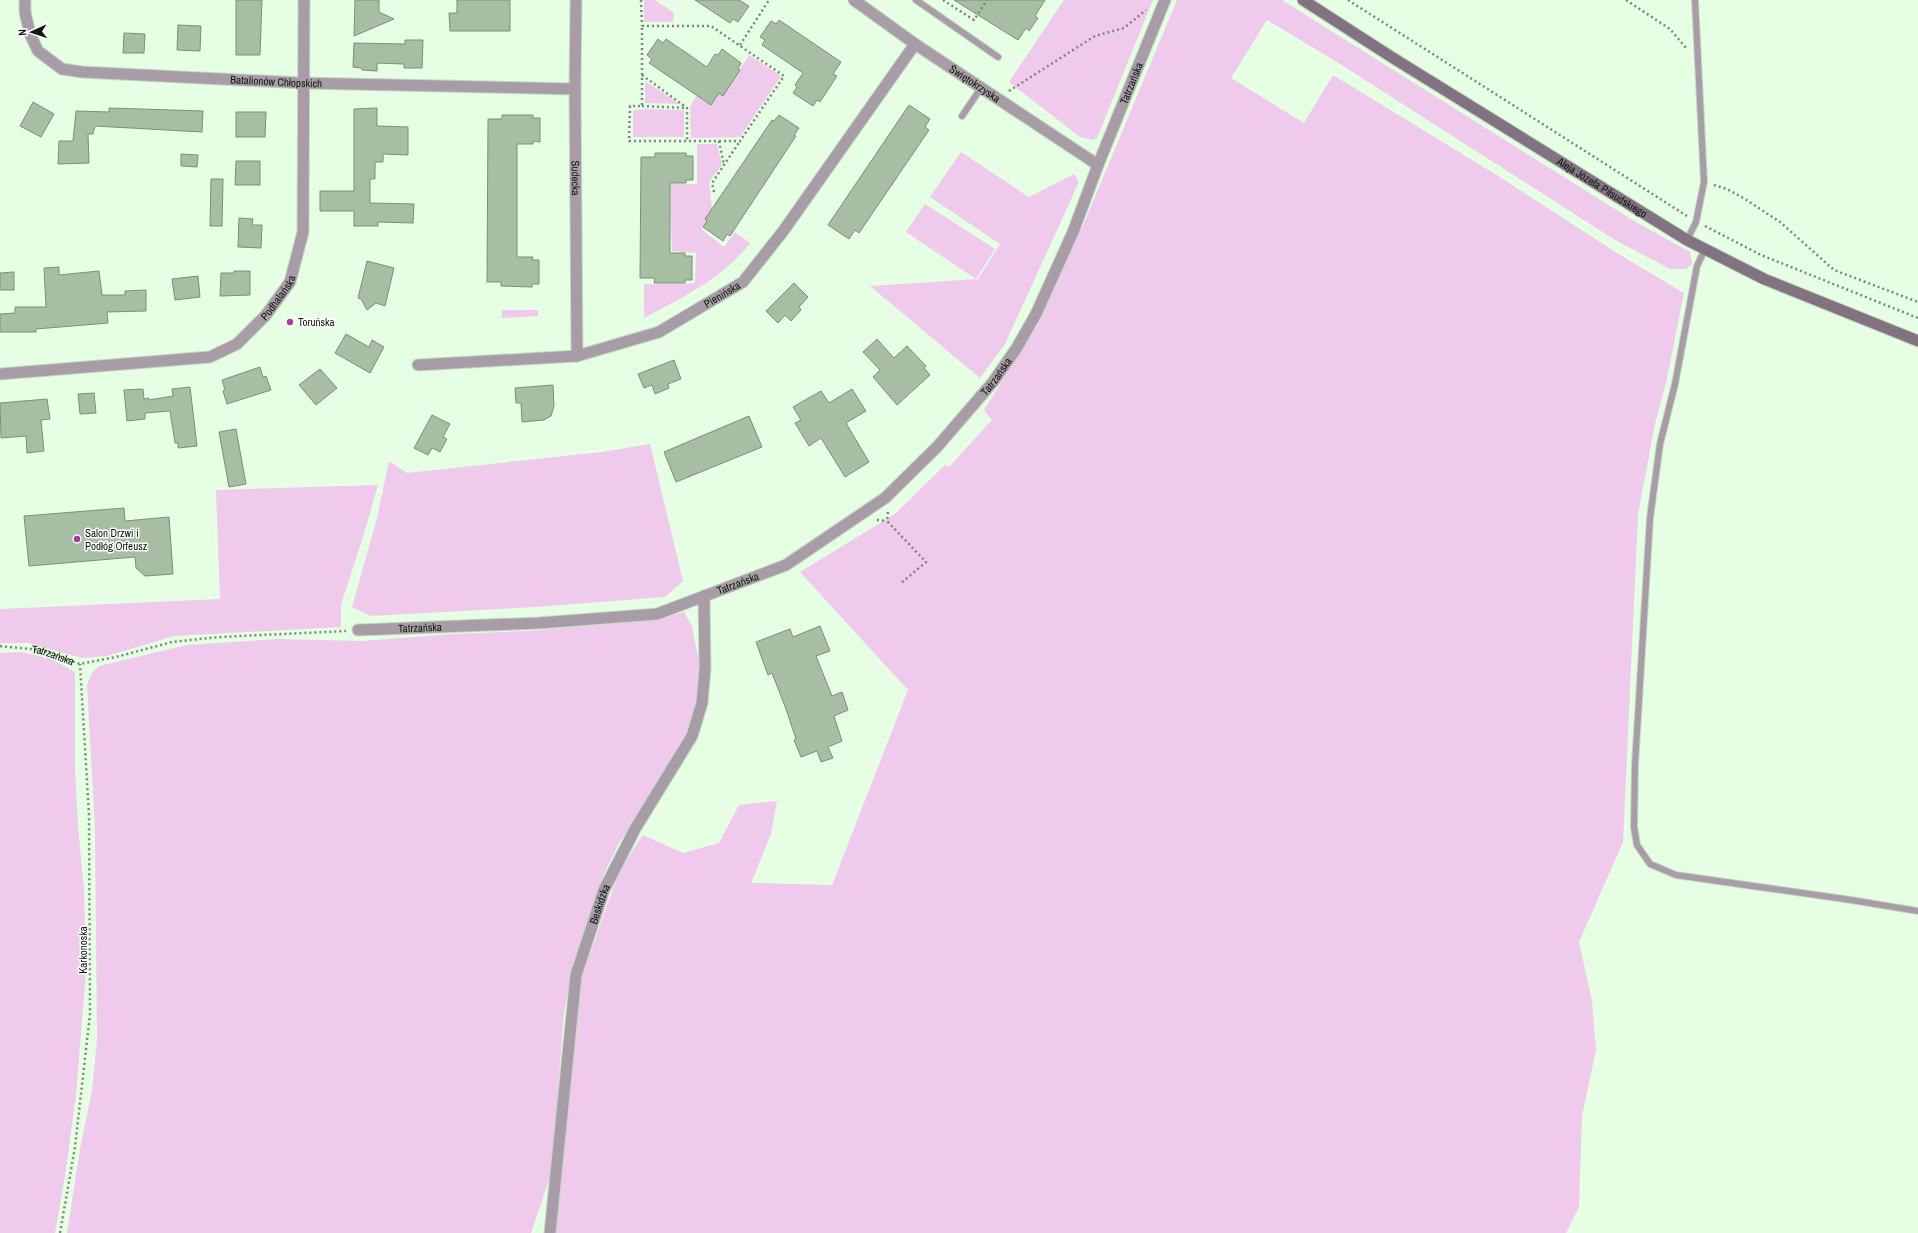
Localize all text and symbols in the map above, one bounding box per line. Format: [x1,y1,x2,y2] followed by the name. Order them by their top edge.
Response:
[12,12,52,52] north arrow
[15,29,29,36] text: N
[1116,60,1146,106] street label: Tatrzańska
[947,62,1003,106] street label: Świętokrzyska
[230,72,322,90] street label: Batalionów Chłopskich
[1554,154,1650,221] street label: Aleja Józefa Piłsudskiego
[569,160,583,196] street label: Sudecka
[258,274,298,323] street label: Podhalańska
[701,278,743,311] street label: Pienińska
[298,315,335,329] place label: Toruńska
[285,317,295,327] marker: Toruńska
[978,355,1015,398] street label: Tatrzańska
[85,526,148,553] place label: Salon Drzwi i Podłóg Orfeusz
[72,534,82,544] marker: Salon Drzwi i Podłóg Orfeusz
[715,569,761,598] street label: Tatrzańska
[398,620,442,635] street label: Tatrzańska
[31,642,76,668] street label: Tatrzańska
[586,881,613,926] street label: Beskidzka
[76,926,90,974] street label: Karkonoska

